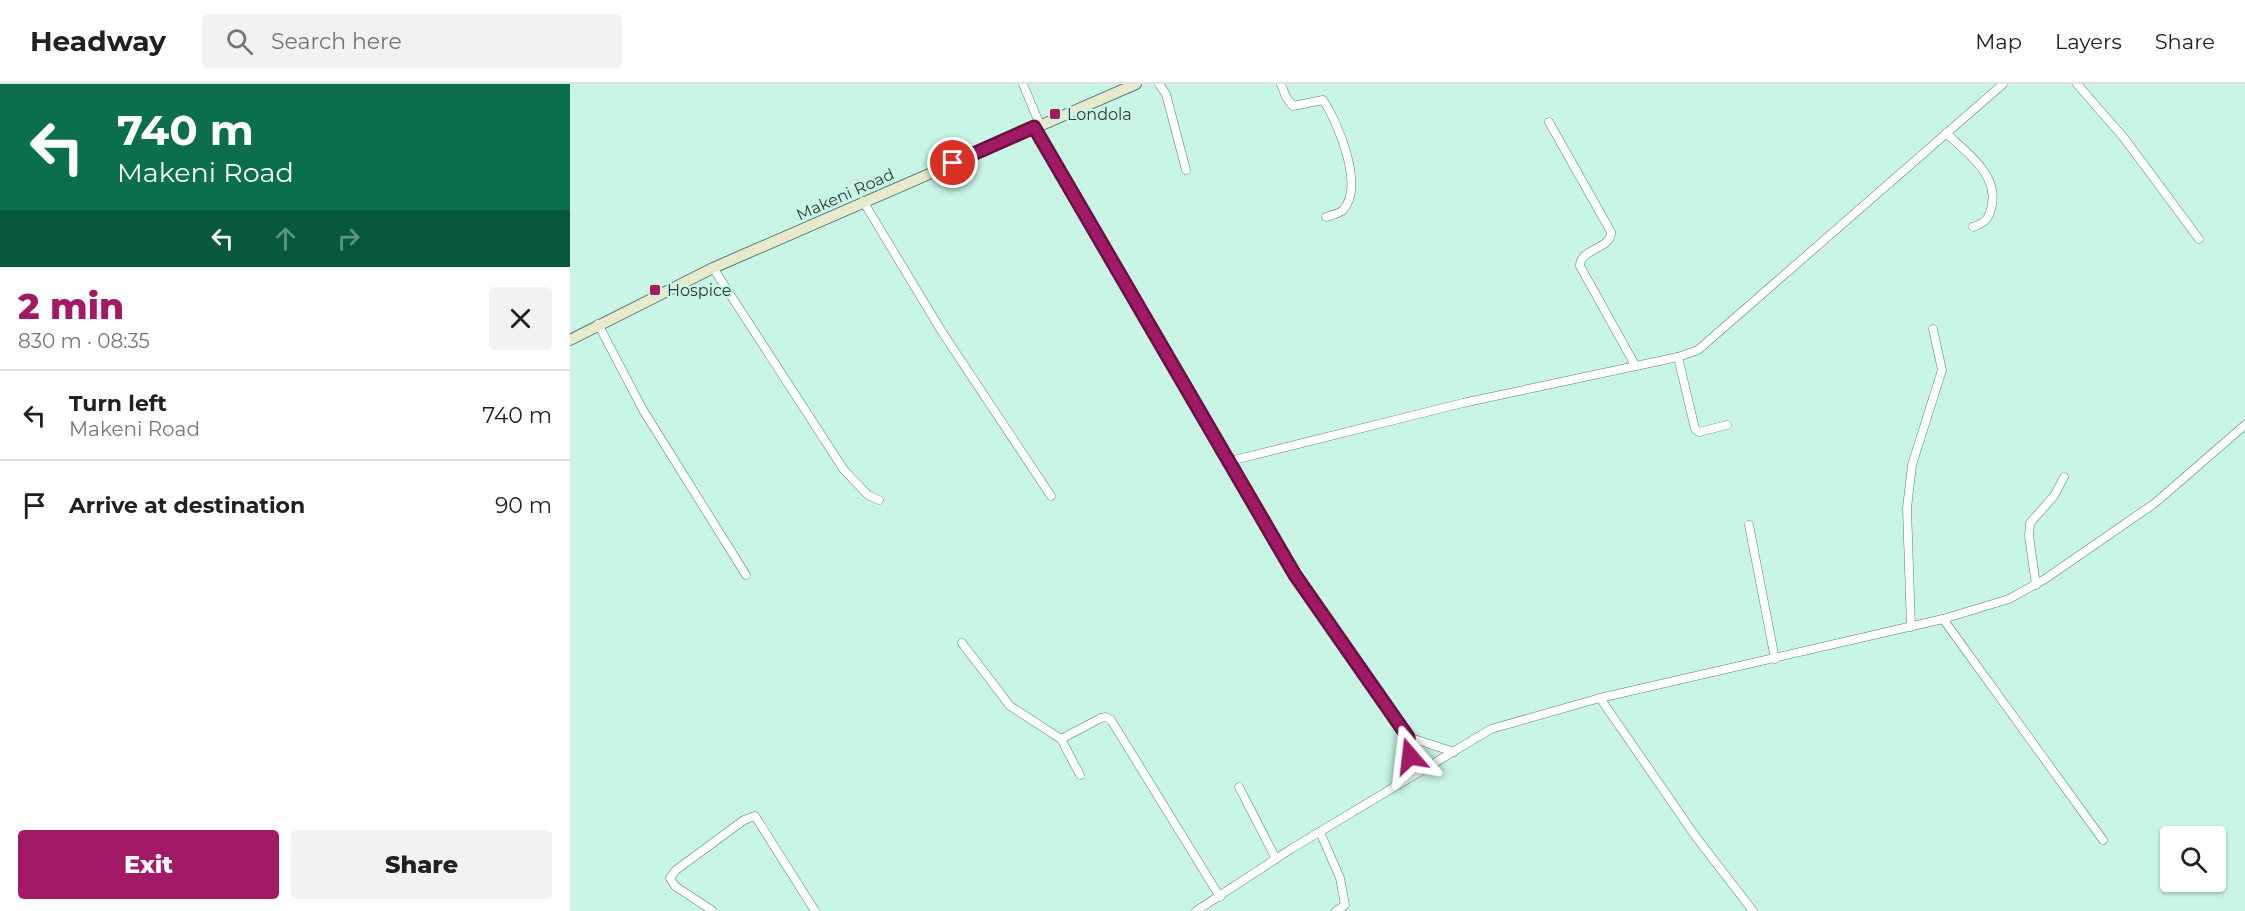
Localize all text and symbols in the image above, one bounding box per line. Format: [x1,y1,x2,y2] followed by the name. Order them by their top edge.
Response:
[202,14,622,68] search box
[30,24,166,58] text: Headway
[223,25,256,58] icon: search
[271,28,402,55] text: Search here
[1975,29,2022,54] text: Map
[2055,29,2122,54] text: Layers
[2155,29,2215,54] text: Share
[117,104,254,156] text: 740 m
[1067,105,1132,124] place label: Londola
[1048,107,1062,121] marker: Londola
[18,108,96,186] icon: left
[927,137,978,188] pin
[936,146,969,179] icon: arrive
[117,156,294,189] text: Makeni Road
[793,164,897,224] street label: Makeni Road
[206,222,239,255] icon: left
[269,222,302,255] icon: ahead
[332,222,365,255] icon: right
[667,281,732,300] place label: Hospice
[648,283,662,297] marker: Hospice
[18,284,124,328] text: 2 min
[489,287,552,350] button: close
[18,329,150,353] text: 830 m · 08:35
[69,390,167,417] text: Turn left
[18,399,51,432] icon: left
[482,402,552,429] text: 740 m
[69,417,200,441] text: Makeni Road
[18,489,51,522] icon: arrive
[69,492,305,519] text: Arrive at destination
[495,492,552,519] text: 90 m
[1378,724,1442,788] position arrow
[2160,826,2226,892] map controls
[2160,826,2226,892] button: search
[18,830,279,899] button: Exit
[291,830,552,899] button: Share

